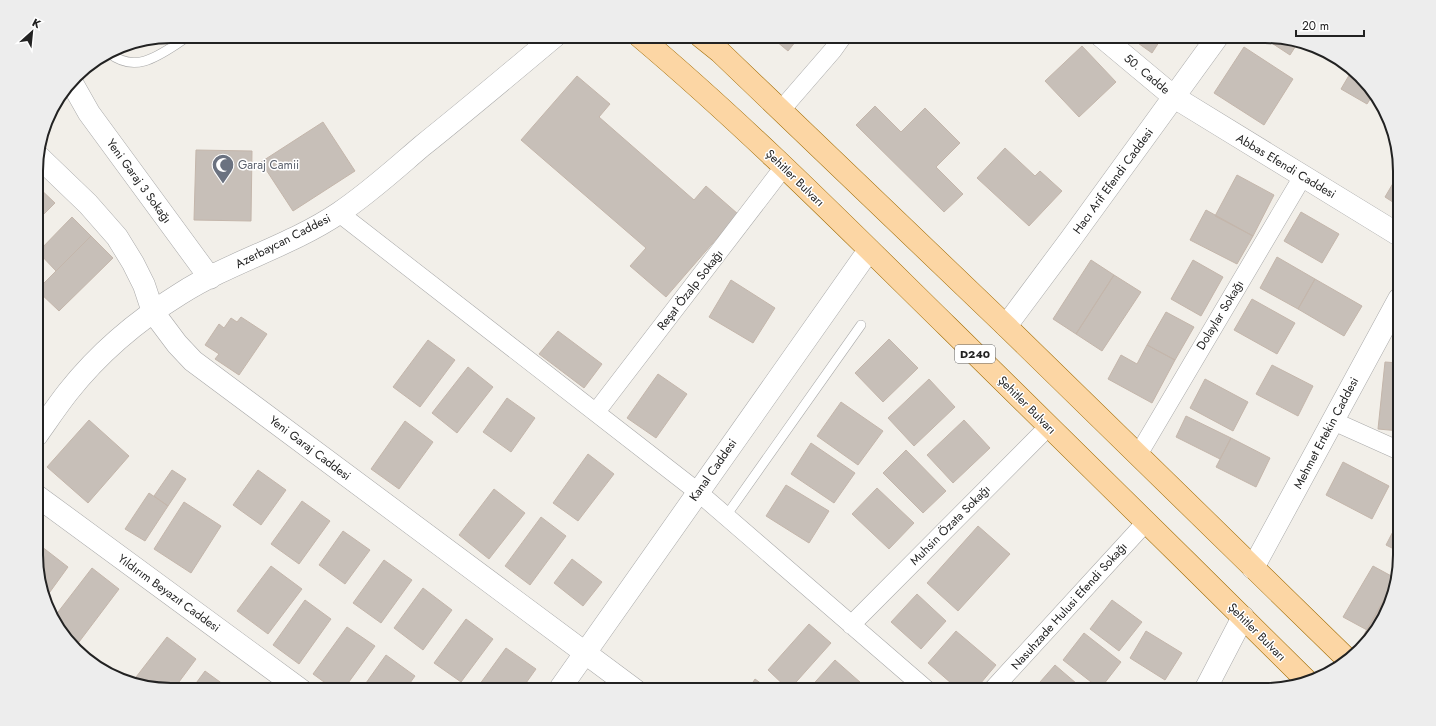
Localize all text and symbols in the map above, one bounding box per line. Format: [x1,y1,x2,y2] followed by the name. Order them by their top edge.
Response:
[12,12,52,52] north arrow
[1296,12,1364,38] scale bar
[29,14,44,32] text: K
[1302,17,1329,35] text: 20 m
[1120,49,1174,99] street label: 50. Cadde
[1068,124,1158,238] street label: Hacı Arif Efendi Caddesi
[1233,129,1339,203] street label: Abbas Efendi Caddesi
[102,135,176,227] street label: Yeni Garaj 3 Sokağı
[761,145,829,211] street label: Şehitler Bulvarı
[210,152,236,185] mosque icon: Garaj Camii
[238,156,299,174] place label: Garaj Camii
[232,209,334,273] street label: Azerbaycan Caddesi
[653,246,727,334] street label: Reşat Özalp Sokağı
[1192,277,1248,353] street label: Dolaylar Sokağı
[955,345,995,363] road number: D240
[994,372,1060,438] street label: Şehitler Bulvarı
[1289,374,1363,492] street label: Mehmet Ertekin Caddesi
[265,411,355,485] street label: Yeni Garaj Caddesi
[685,435,741,505] street label: Kanal Caddesi
[906,481,994,569] street label: Muhsin Özata Sokağı
[1007,538,1131,674] street label: Nasuhzade Hulusi Efendi Sokağı
[114,550,224,636] street label: Yıldırım Beyazıt Caddesi
[1224,599,1290,665] street label: Şehitler Bulvarı

